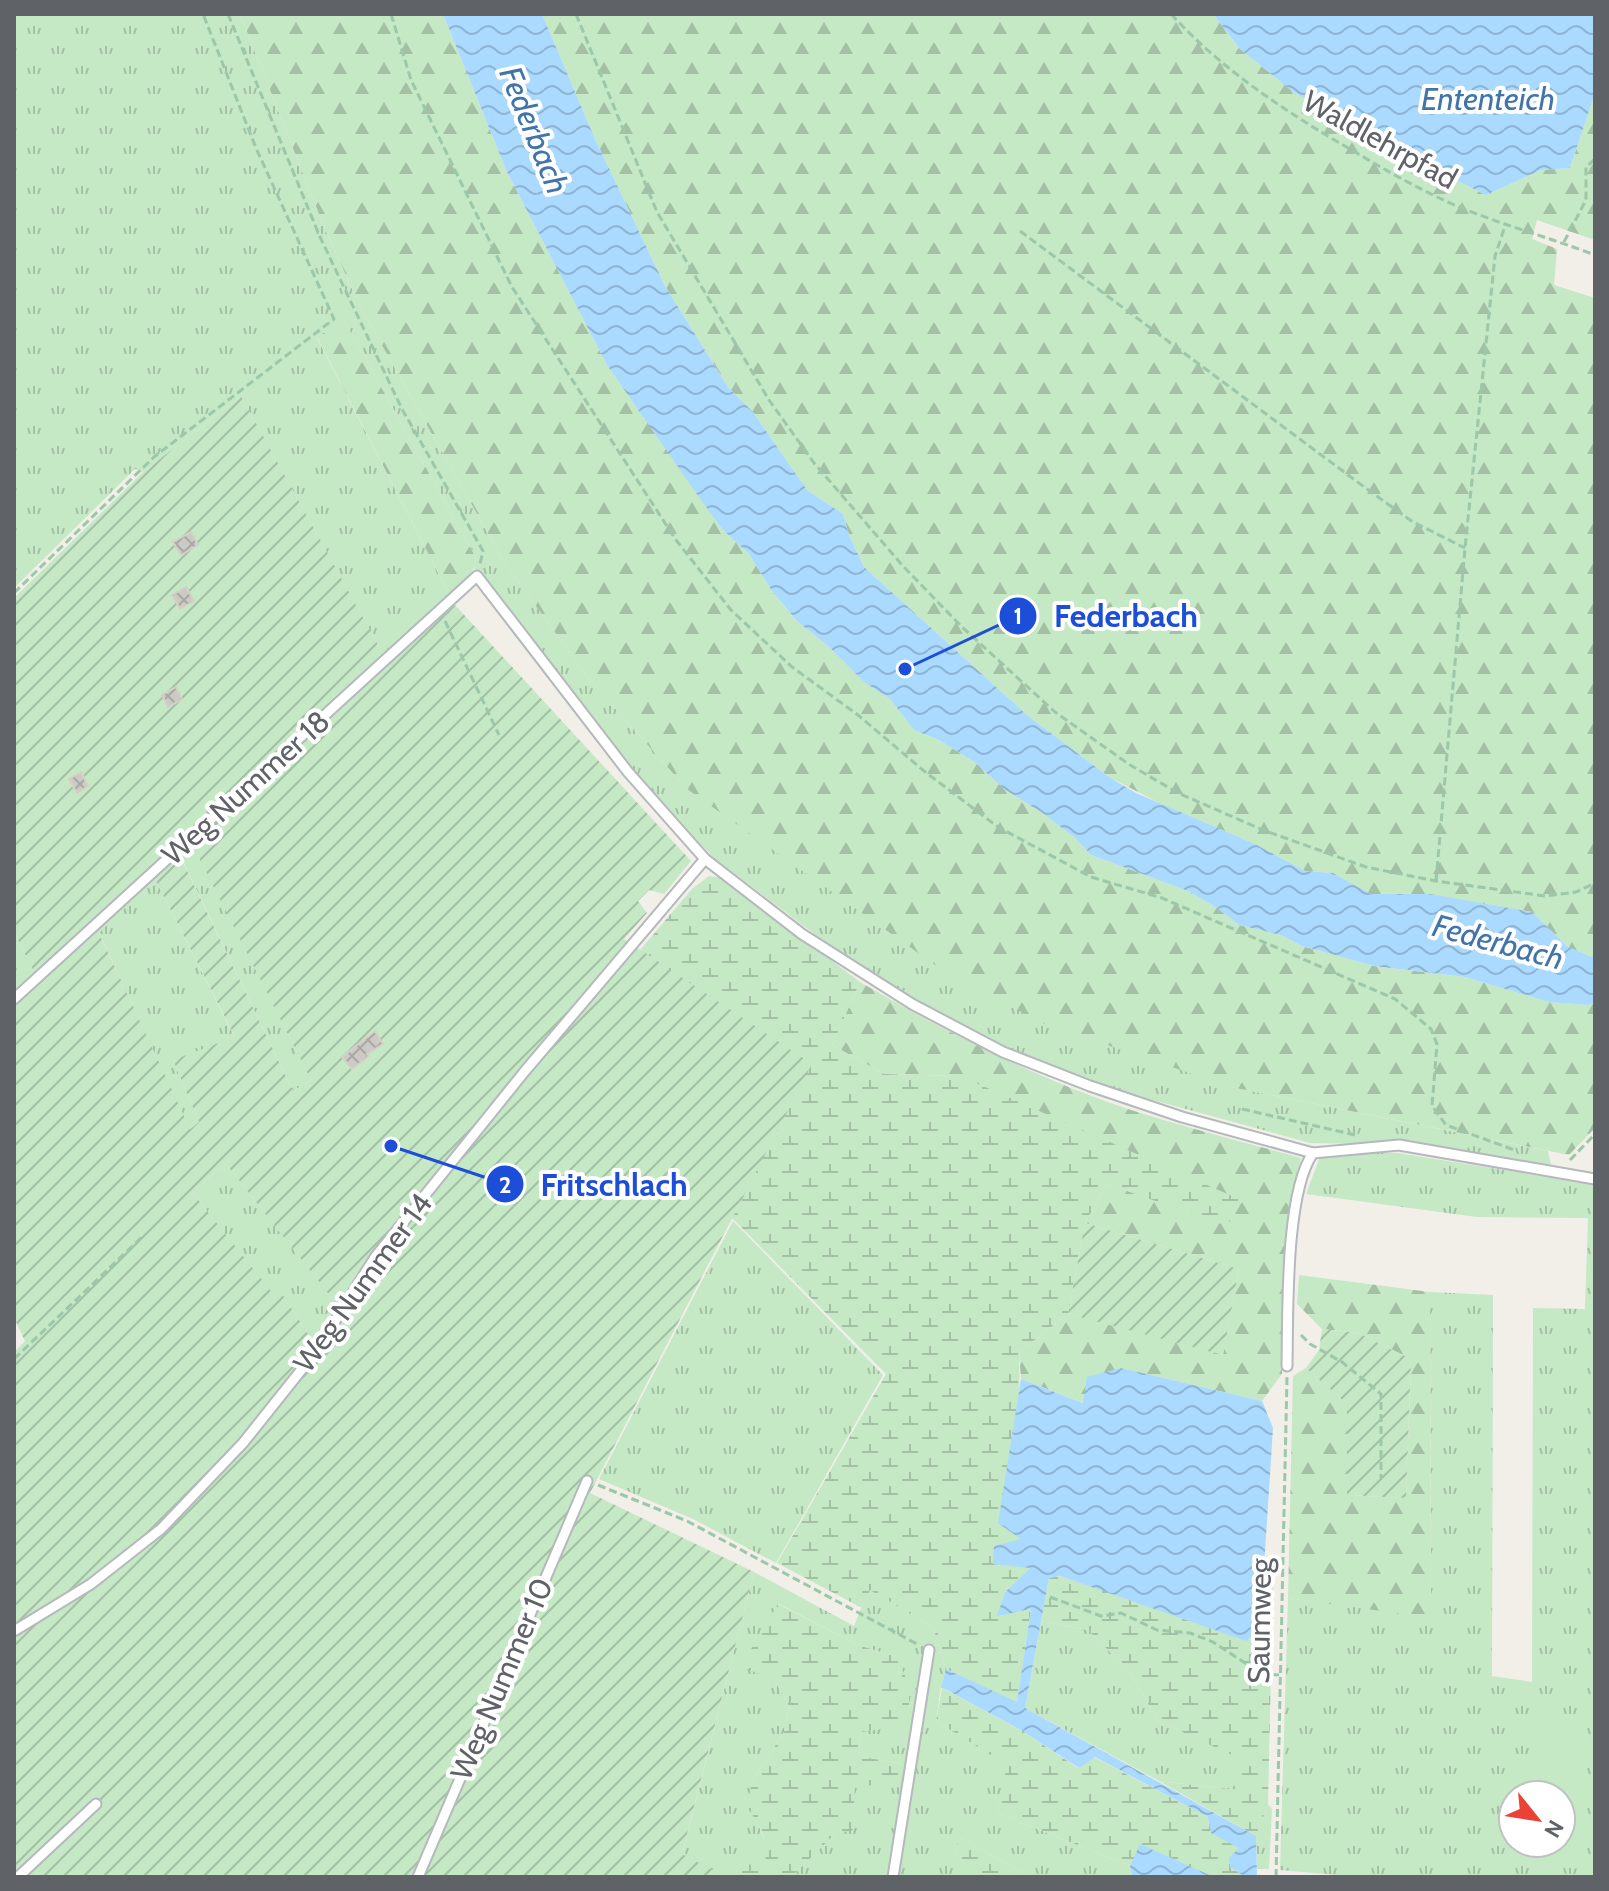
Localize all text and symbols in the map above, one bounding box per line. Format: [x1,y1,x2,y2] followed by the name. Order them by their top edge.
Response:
[491,60,578,199] water label: Federbach
[1421,79,1555,118] water label: Ententeich
[1297,82,1464,197] street label: Waldlehrpfad
[998,588,1214,644] callout: Federbach
[1054,596,1198,635] text: Federbach
[1014,601,1022,630] text: 1
[154,703,337,873] street label: Weg Nummer 18
[1428,905,1568,978] water label: Federbach
[485,1156,704,1212] callout: Fritschlach
[540,1165,688,1204] text: Fritschlach
[499,1170,511,1199] text: 2
[285,1186,440,1379] street label: Weg Nummer 14
[1240,1557,1279,1684] street label: Saumweg
[442,1572,561,1785] street label: Weg Nummer 10
[1497,1779,1577,1859] north arrow
[1538,1815,1569,1842] text: N

